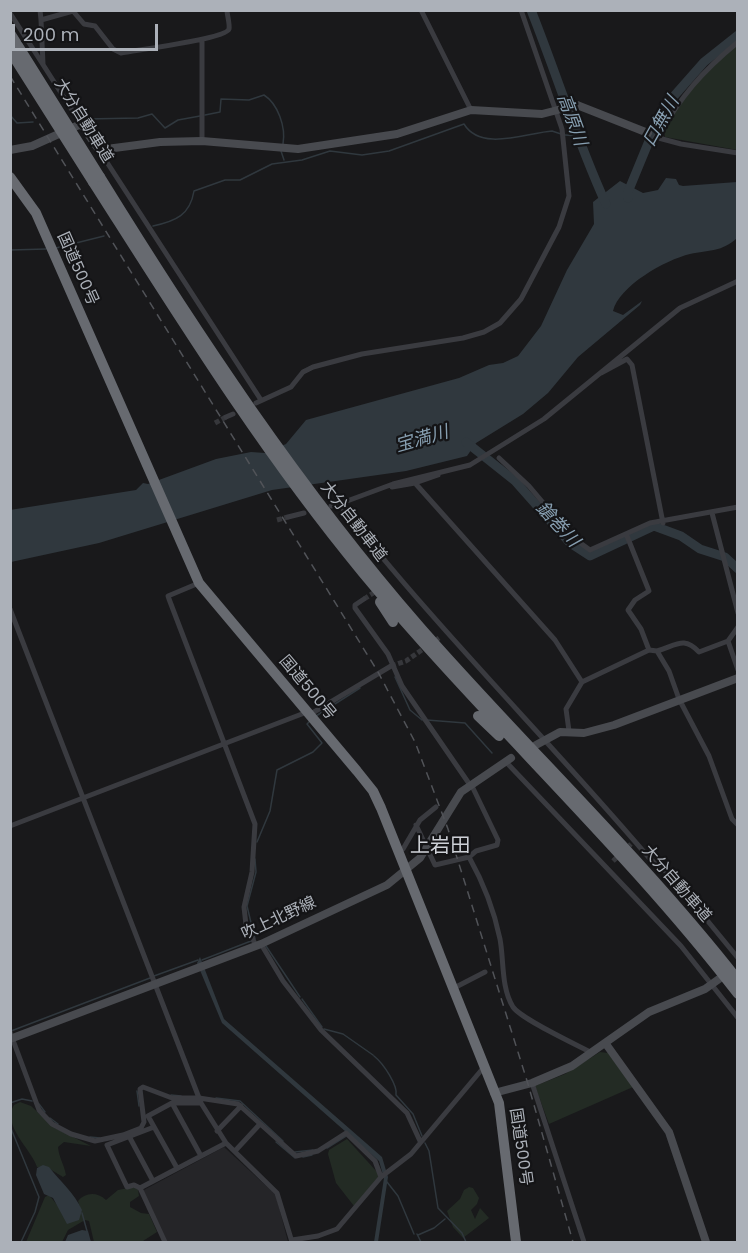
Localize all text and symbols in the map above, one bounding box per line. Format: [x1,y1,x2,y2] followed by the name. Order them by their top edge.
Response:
[15,12,160,50] scale bar
[23,22,79,47] text: 200 m
[49,75,117,167] street label: 大分自動車道
[552,91,590,149] water label: 高原川
[639,93,685,151] water label: 口無川
[52,229,102,309] street label: 国道500号
[393,422,451,458] water label: 宝満川
[316,478,390,566] street label: 大分自動車道
[531,498,583,552] water label: 鎗巻川
[275,652,339,724] street label: 国道500号
[410,835,470,859] district label: 上岩田
[637,841,715,927] street label: 大分自動車道
[239,893,319,945] street label: 吹上北野線
[505,1107,535,1187] street label: 国道500号

